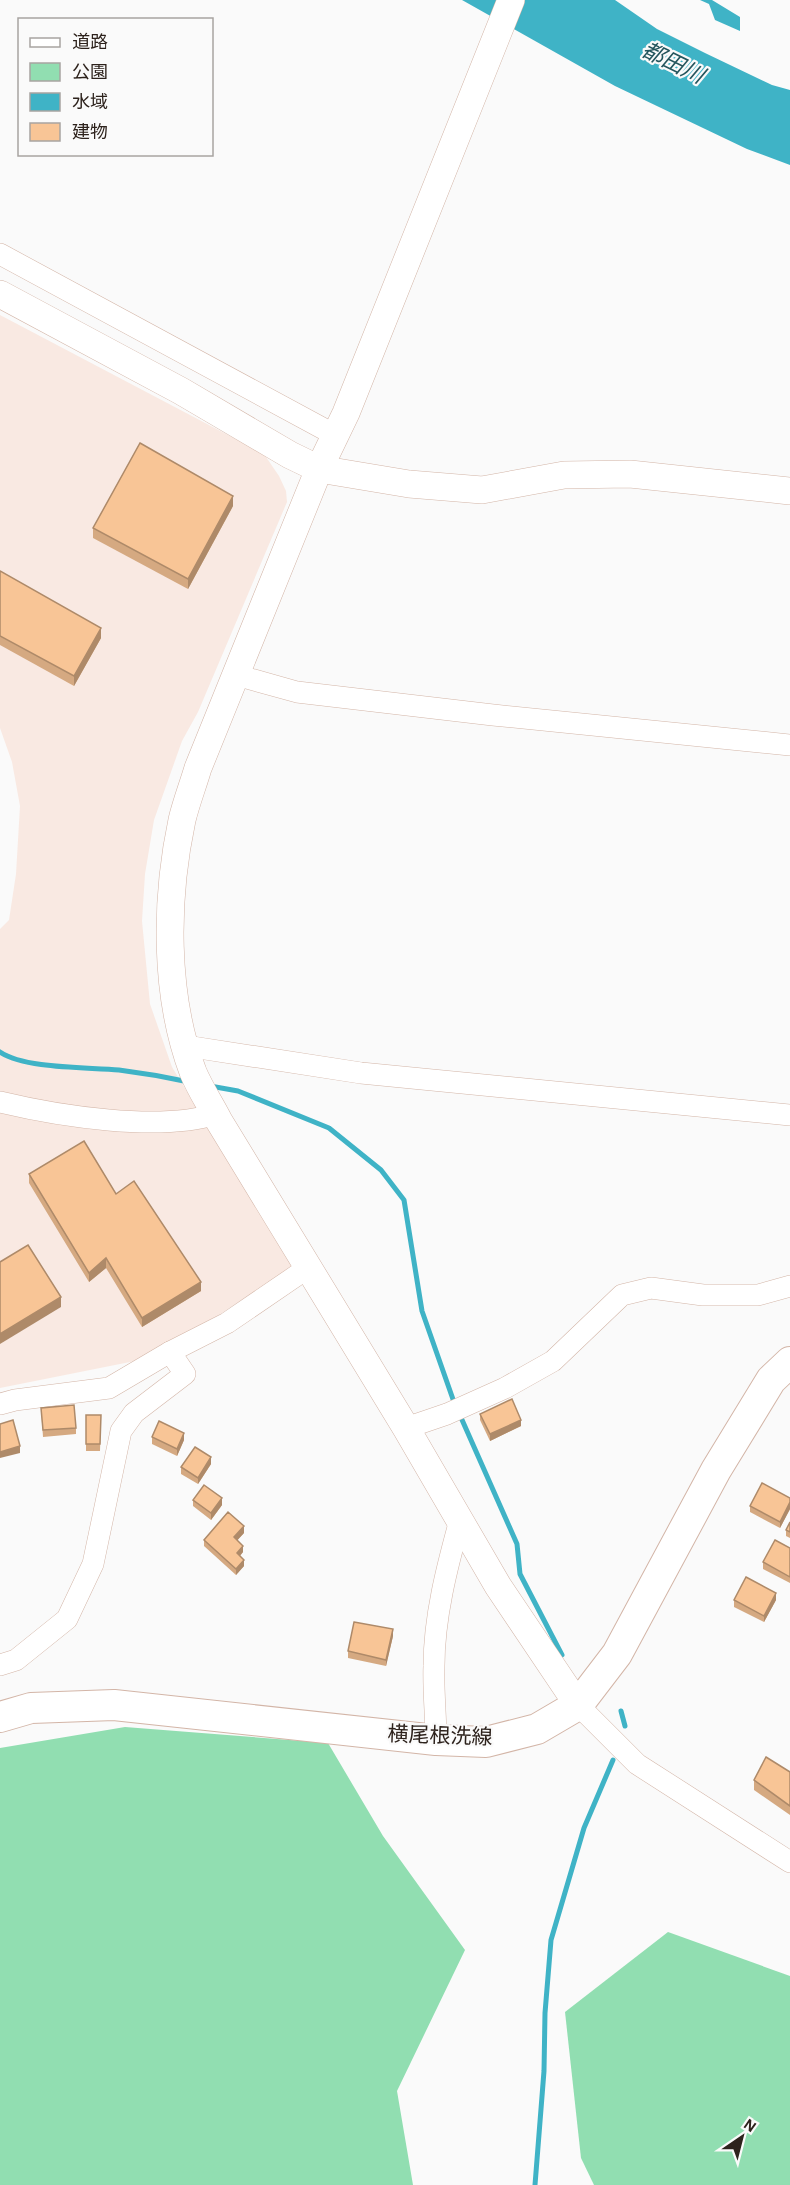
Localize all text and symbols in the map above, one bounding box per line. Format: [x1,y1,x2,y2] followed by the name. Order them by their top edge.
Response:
[18,18,213,156] legend
[72,32,108,52] text: 道路
[639,38,710,88] water label: 都田川
[72,63,108,82] text: 公園
[72,93,108,112] text: 水域
[72,122,108,142] text: 建物
[387,1723,493,1748] street label: 横尾根洗線
[712,2107,772,2167] north arrow
[741,2116,759,2135] text: N

